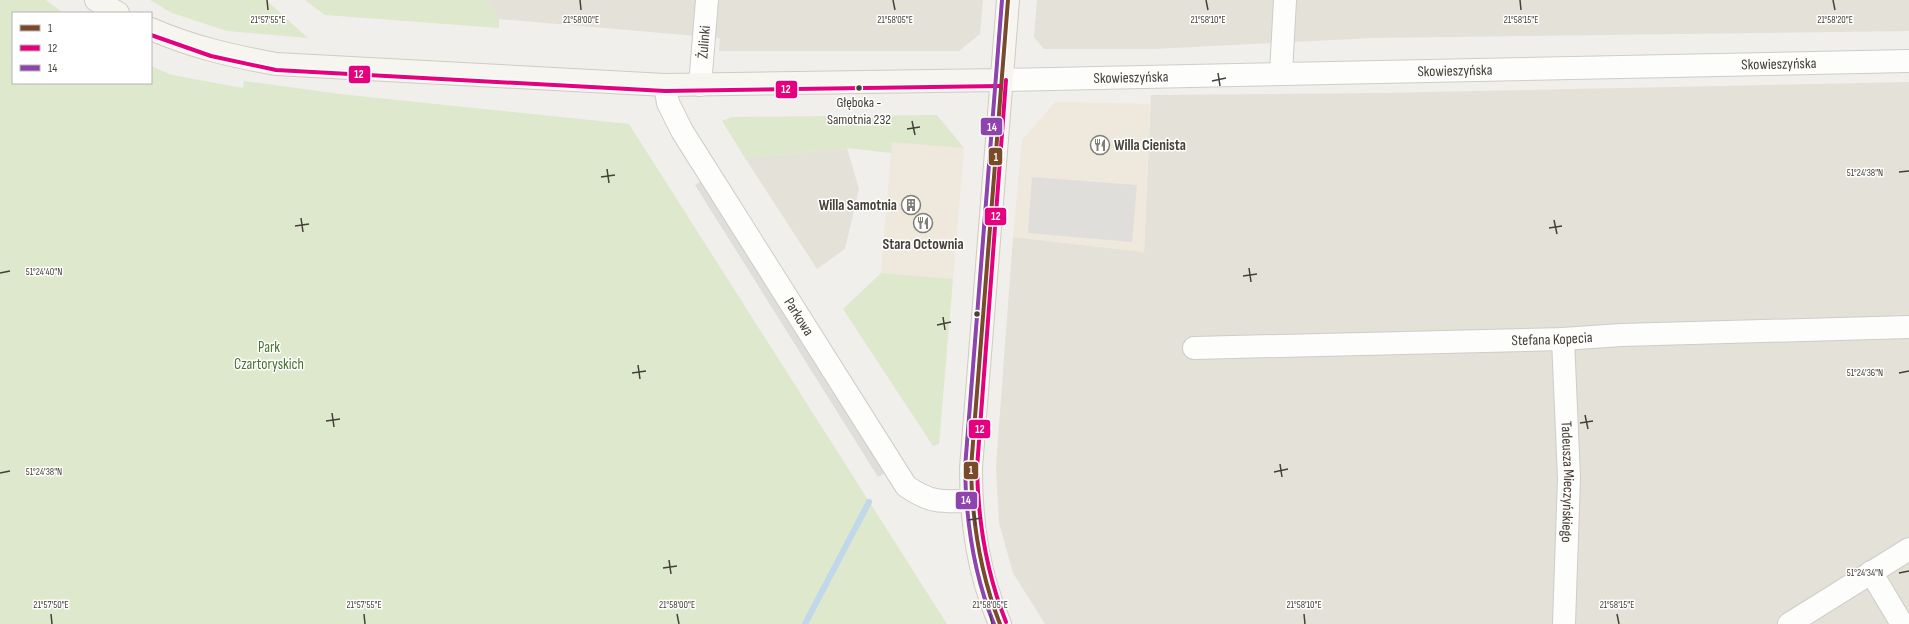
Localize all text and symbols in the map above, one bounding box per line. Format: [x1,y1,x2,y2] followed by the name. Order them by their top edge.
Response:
[12,12,152,84] legend
[250,14,286,26] text: 21°57'55"E
[563,14,599,26] text: 21°58'00"E
[877,14,913,26] text: 21°58'05"E
[1190,14,1226,26] text: 21°58'10"E
[1504,14,1538,26] text: 21°58'15"E
[1817,14,1853,26] text: 21°58'20"E
[48,21,53,36] text: 1
[693,25,715,60] street label: Żulinki
[48,41,57,56] text: 12
[1741,54,1817,75] street label: Skowieszyńska
[48,61,57,76] text: 14
[1417,61,1493,81] street label: Skowieszyńska
[348,65,371,84] line badge: 12
[1093,67,1169,88] street label: Skowieszyńska
[354,68,364,81] text: 12
[775,80,798,99] line badge: 12
[781,83,791,96] text: 12
[854,83,864,93] marker: Głęboka - Samotnia 232
[827,94,891,128] place label: Głęboka - Samotnia 232
[980,117,1003,136] line badge: 14
[987,121,997,134] text: 14
[1089,134,1111,156] restaurant icon: Willa Cienista
[1114,136,1186,155] place label: Willa Cienista
[988,147,1003,166] line badge: 1
[994,151,999,164] text: 1
[1847,167,1883,179] text: 51°24'38"N
[900,194,922,216] building icon: Willa Samotnia
[819,196,897,215] place label: Willa Samotnia
[984,207,1007,226] line badge: 12
[991,210,1001,223] text: 12
[912,212,934,234] restaurant icon: Stara Octownia
[882,235,964,254] place label: Stara Octownia
[26,266,62,278] text: 51°24'40"N
[779,294,818,340] street label: Parkowa
[972,309,982,319] unlabelled marker
[1511,328,1593,350] street label: Stefana Kopecia
[234,338,304,374] park label: Park Czartoryskich
[1847,367,1883,379] text: 51°24'36"N
[968,419,991,439] line badge: 12
[1557,421,1578,543] street label: Tadeusza Mieczyńskiego
[975,423,985,436] text: 12
[963,461,979,480] line badge: 1
[969,464,974,477] text: 1
[26,466,62,478] text: 51°24'38"N
[955,491,978,510] line badge: 14
[961,494,971,507] text: 14
[1847,567,1883,579] text: 51°24'34"N
[33,599,69,611] text: 21°57'50"E
[346,599,382,611] text: 21°57'55"E
[659,599,695,611] text: 21°58'00"E
[972,599,1008,611] text: 21°58'05"E
[1286,599,1322,611] text: 21°58'10"E
[1600,599,1634,611] text: 21°58'15"E

